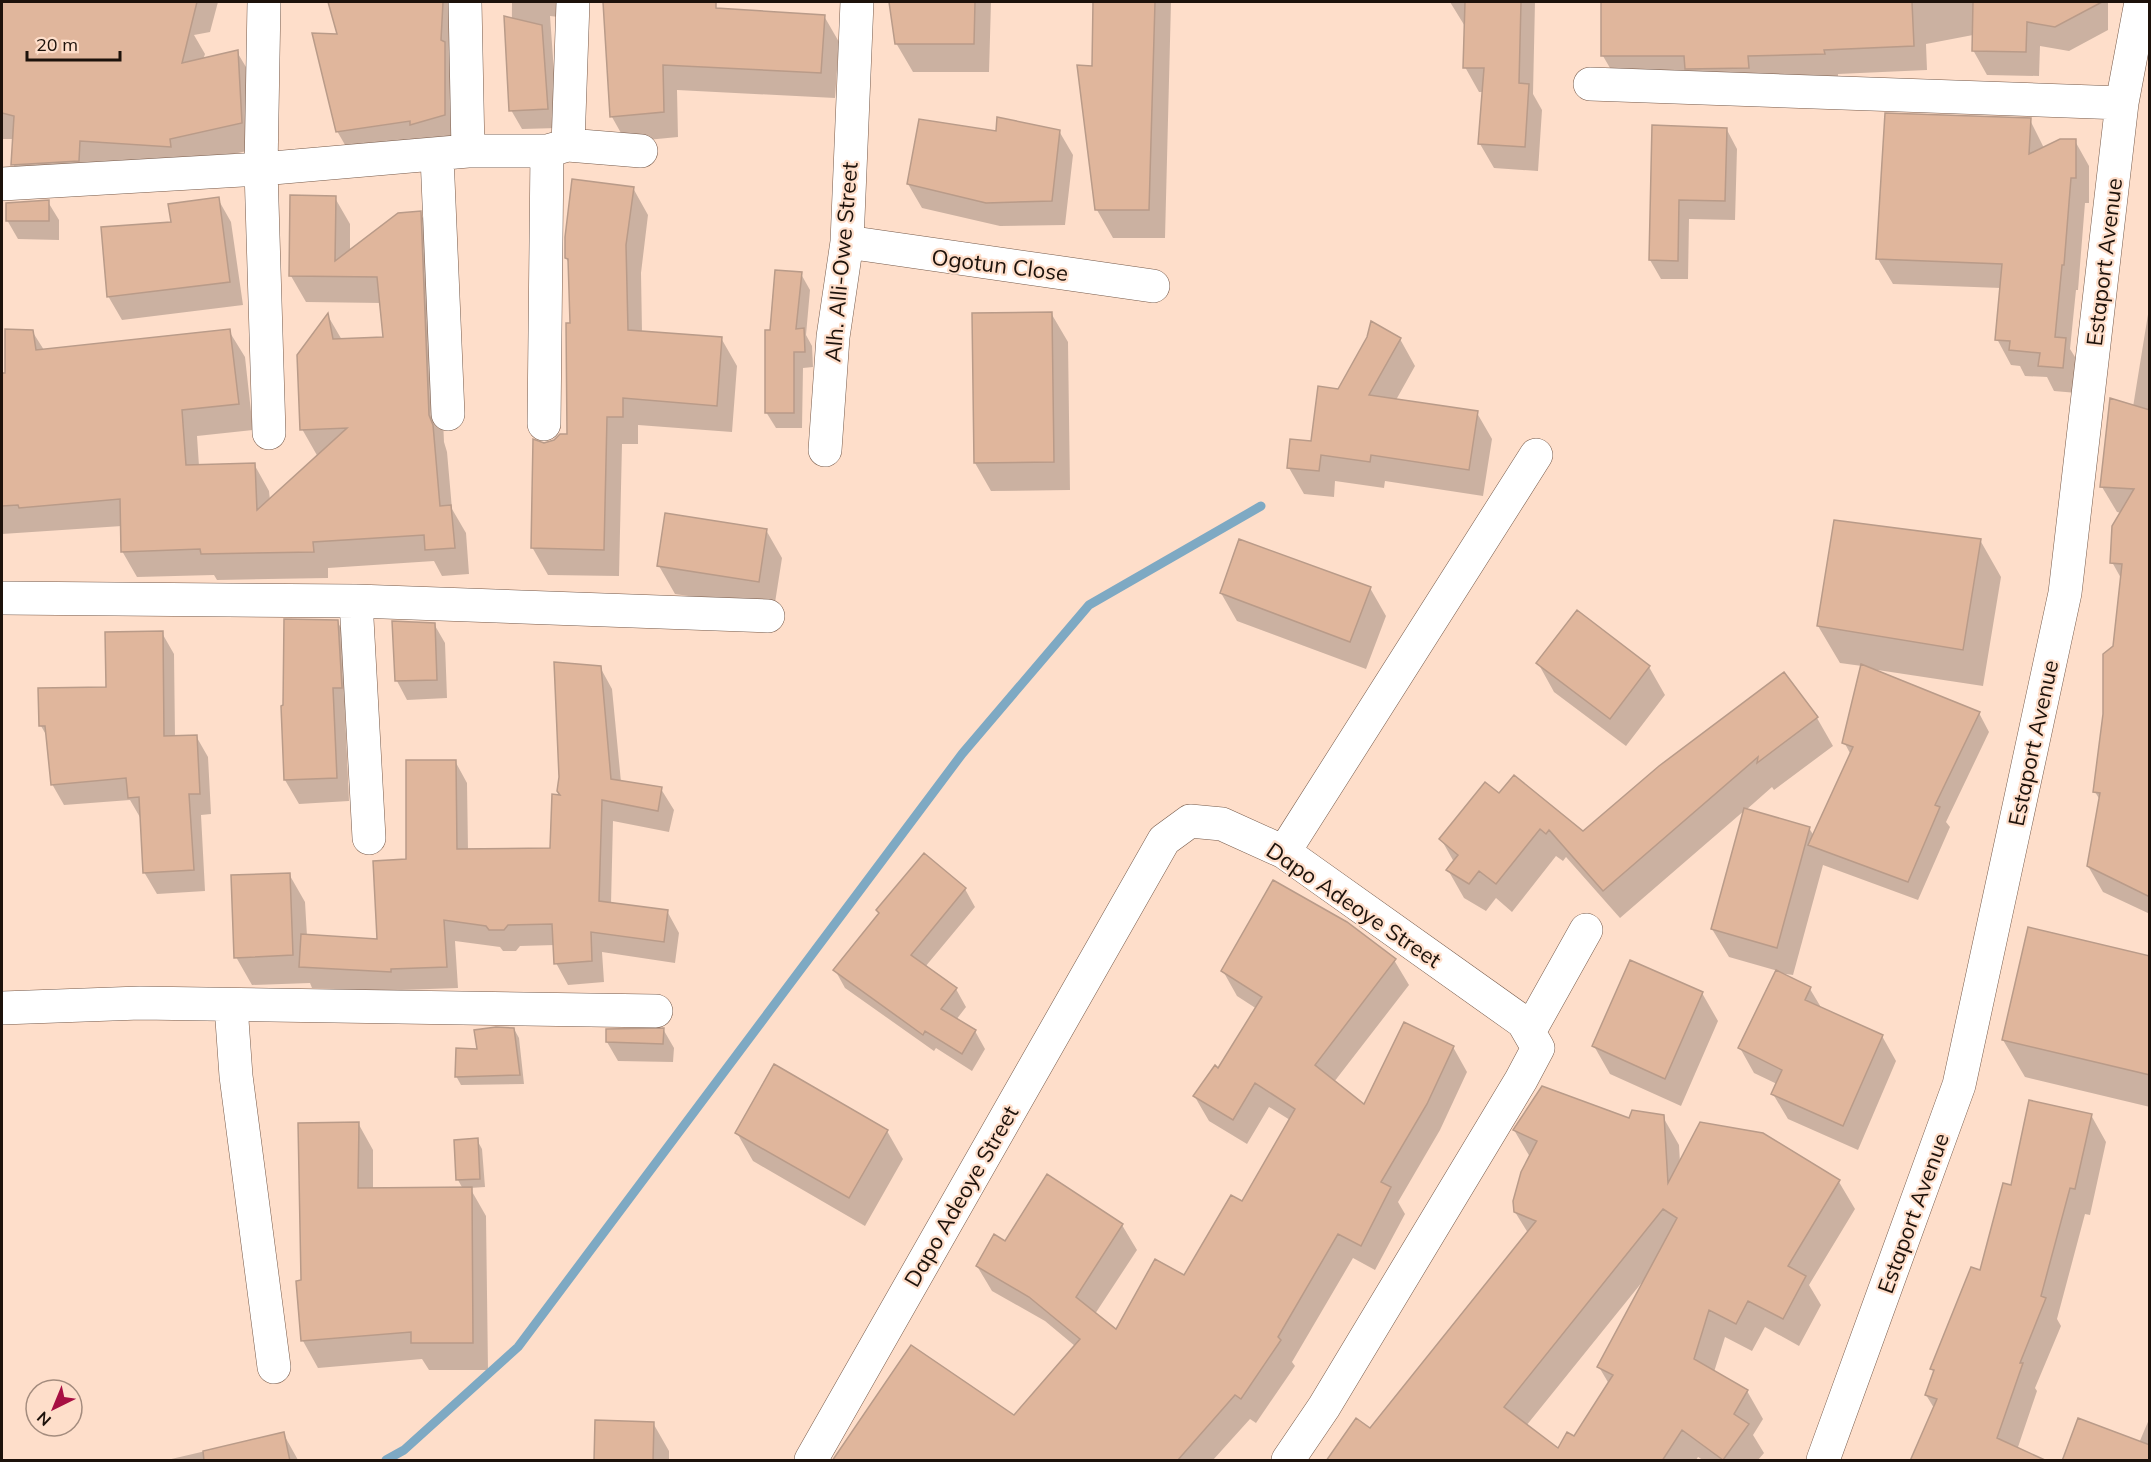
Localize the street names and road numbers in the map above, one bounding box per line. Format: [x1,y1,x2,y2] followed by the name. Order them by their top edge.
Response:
[818,160,864,363] street label: Alh. Alli-Owe Street
[2080,176,2128,348] street label: Estaport Avenue
[930,243,1070,287] street label: Ogotun Close
[2002,657,2064,829] street label: Estaport Avenue
[1261,836,1447,974] street label: Dapo Adeoye Street
[898,1100,1024,1292] street label: Dapo Adeoye Street
[1871,1129,1955,1297] street label: Estaport Avenue

